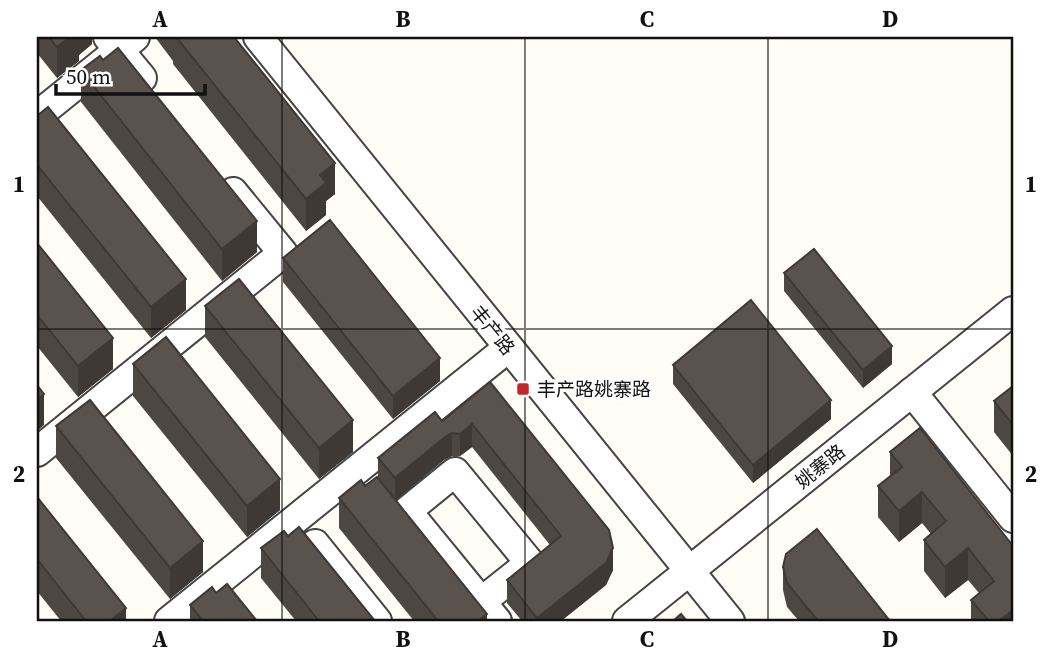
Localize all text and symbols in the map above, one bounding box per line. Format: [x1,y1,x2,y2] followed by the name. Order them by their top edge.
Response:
[152,3,168,35] text: A
[396,3,411,35] text: B
[640,3,654,35] text: C
[882,3,898,35] text: D
[56,52,205,96] scale bar
[66,62,111,91] text: 50 m
[13,168,25,200] text: 1
[1025,168,1037,200] text: 1
[465,300,521,360] street label: 丰产路
[537,376,651,402] place label: 丰产路姚寨路
[515,381,531,397] marker: 丰产路姚寨路
[790,438,850,494] street label: 姚寨路
[13,458,25,490] text: 2
[1025,458,1037,490] text: 2
[152,623,168,655] text: A
[396,623,411,655] text: B
[640,623,654,655] text: C
[882,623,898,655] text: D

